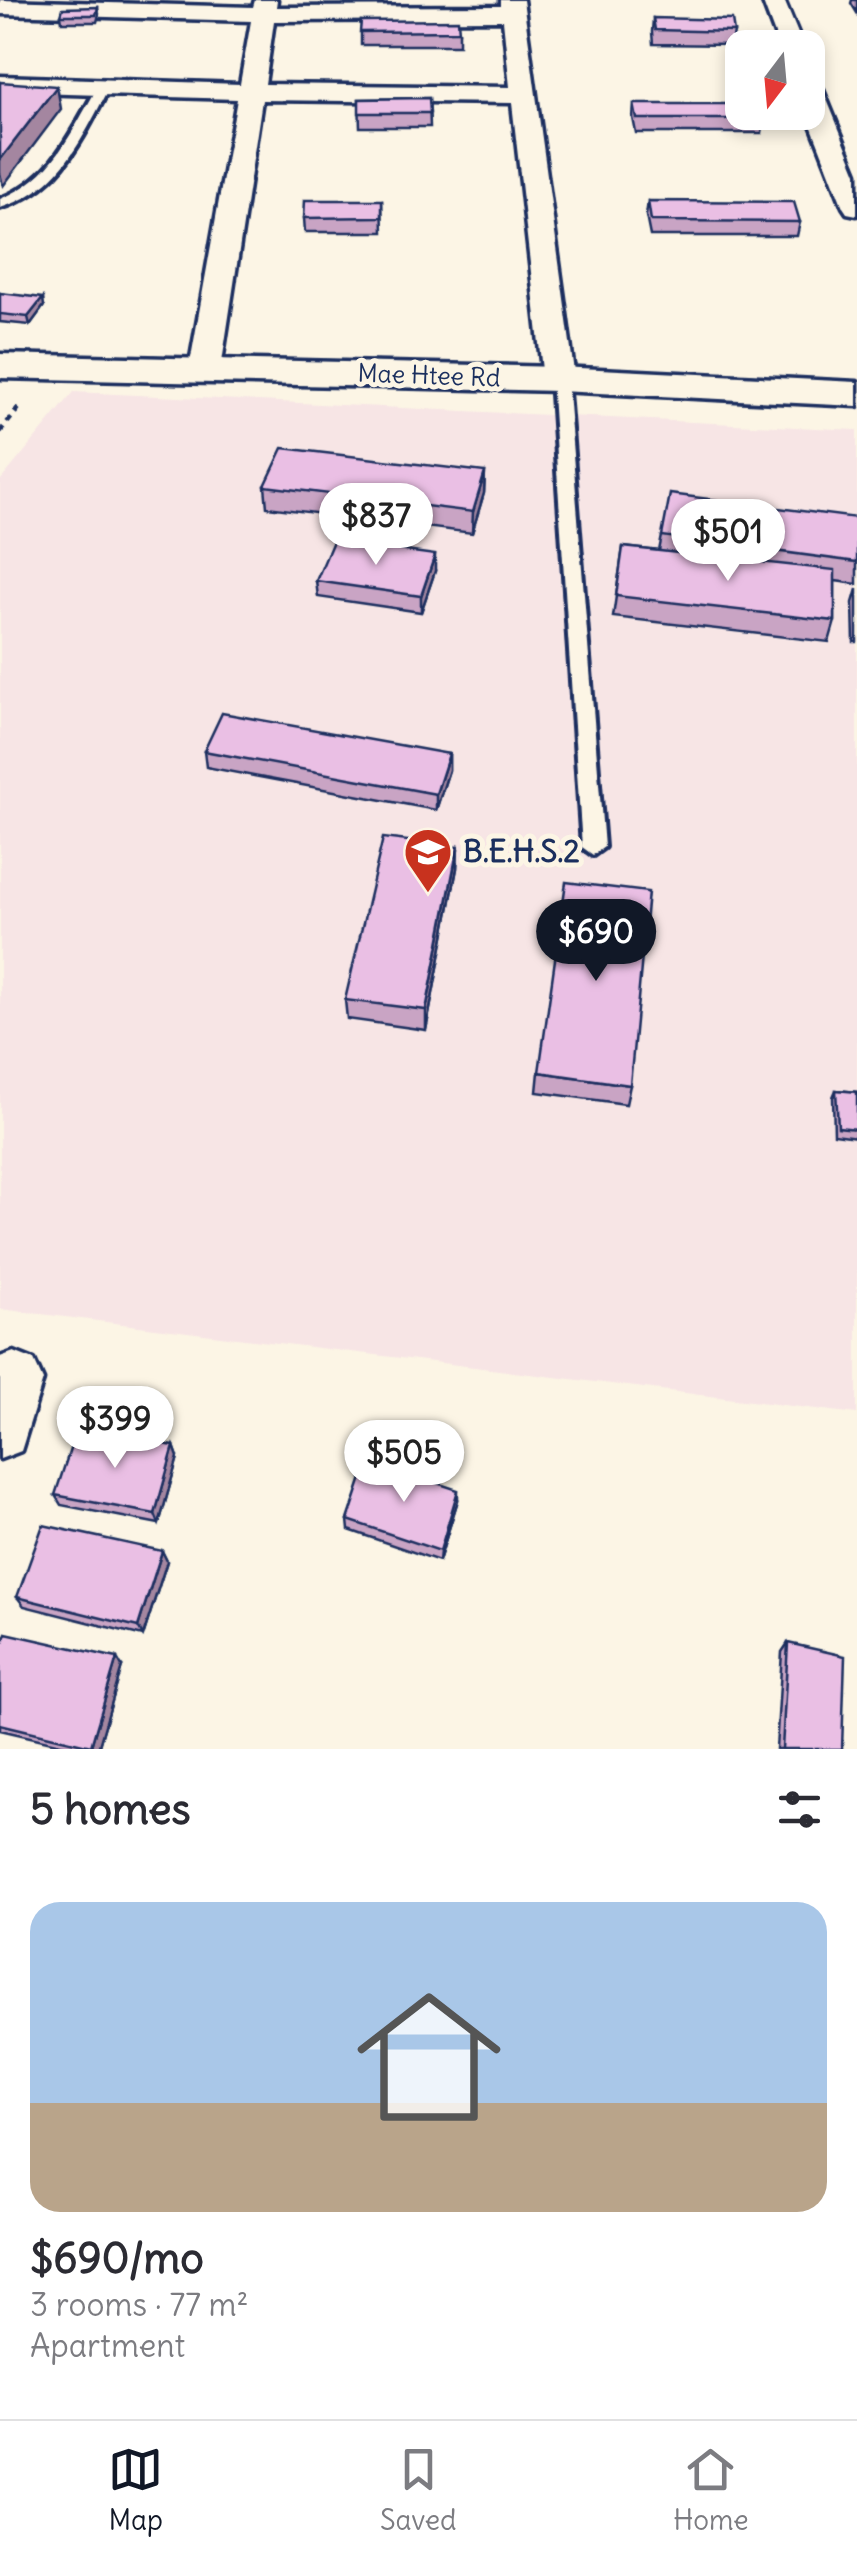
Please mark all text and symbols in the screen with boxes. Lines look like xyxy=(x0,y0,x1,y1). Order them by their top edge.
north arrow xyxy=(725,30,825,130)
map controls xyxy=(725,30,825,130)
street label: Mae Htee Rd xyxy=(357,357,501,393)
pin: $837 xyxy=(317,483,435,568)
text: $837 xyxy=(341,495,411,536)
pin: $501 xyxy=(669,499,787,584)
text: $501 xyxy=(693,511,763,552)
school or university icon: B.E.H.S.2 xyxy=(402,826,454,894)
place label: B.E.H.S.2 xyxy=(463,832,580,870)
pin: $690 xyxy=(537,899,655,984)
text: $690 xyxy=(558,911,634,952)
pin: $399 xyxy=(56,1386,174,1471)
text: $399 xyxy=(79,1398,151,1439)
pin: $505 xyxy=(345,1420,463,1505)
text: $505 xyxy=(366,1432,442,1473)
icon: filters xyxy=(772,1782,827,1837)
text: 5 homes xyxy=(30,1783,191,1835)
icon: home xyxy=(339,1967,519,2147)
text: $690/mo xyxy=(30,2232,204,2284)
text: 3 rooms · 77 m² xyxy=(30,2284,249,2325)
text: Apartment xyxy=(30,2325,185,2366)
tab: Map xyxy=(108,2442,163,2538)
tab: Saved xyxy=(380,2442,457,2538)
tab: Home xyxy=(673,2442,749,2538)

